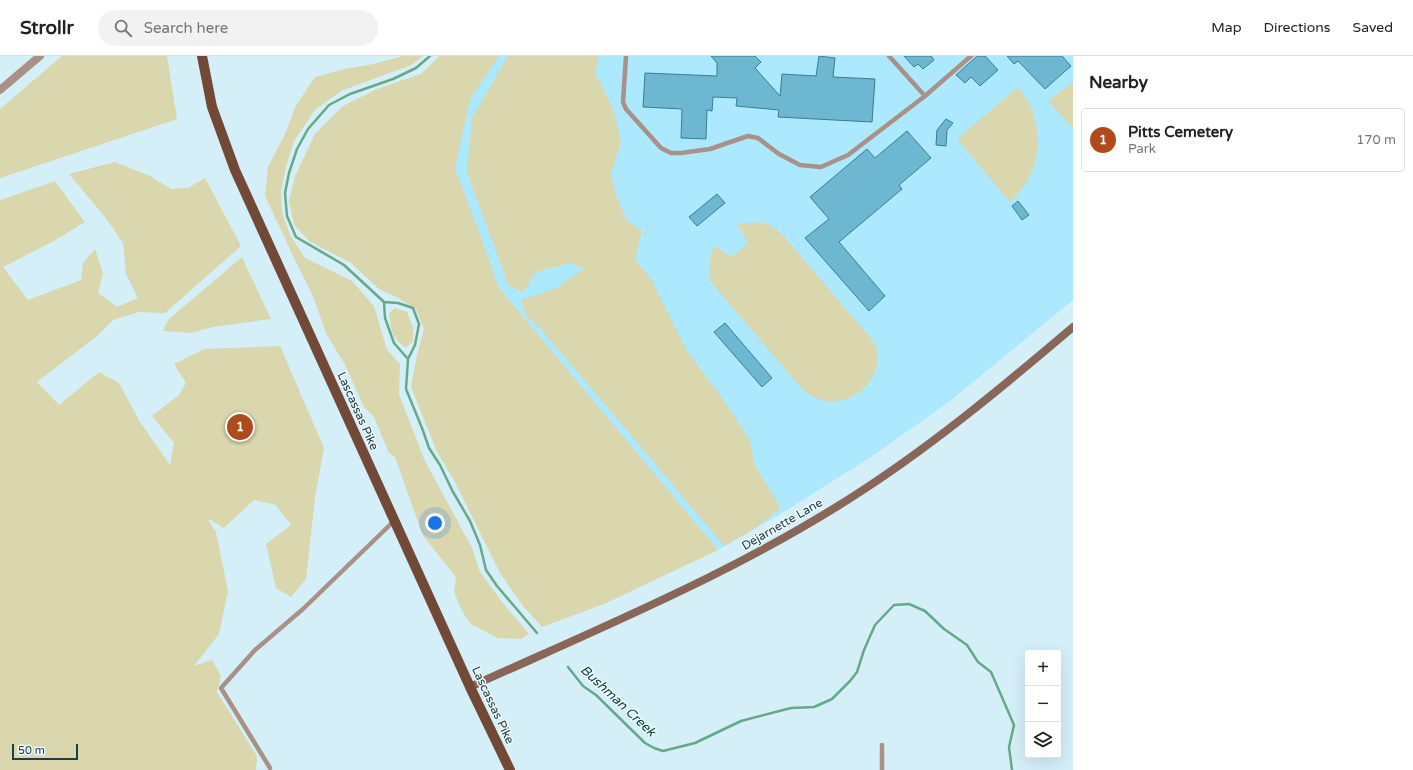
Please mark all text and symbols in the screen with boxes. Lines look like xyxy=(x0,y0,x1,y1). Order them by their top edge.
search box xyxy=(98,10,378,46)
text: Strollr xyxy=(20,17,74,39)
icon: search xyxy=(112,17,134,39)
text: Search here xyxy=(144,19,228,37)
text: Map xyxy=(1211,19,1242,36)
text: Directions xyxy=(1264,19,1331,36)
text: Saved xyxy=(1353,19,1393,36)
text: Nearby xyxy=(1089,72,1148,93)
text: Pitts Cemetery xyxy=(1128,123,1233,141)
text: 1 xyxy=(1099,132,1107,148)
text: 170 m xyxy=(1356,132,1396,148)
text: Park xyxy=(1128,141,1156,157)
street label: Lascassas Pike xyxy=(335,370,382,452)
pin: 1 xyxy=(227,412,253,442)
street label: Dejarnette Lane xyxy=(739,495,825,553)
your location xyxy=(425,513,445,533)
map controls xyxy=(1025,650,1061,758)
button: + xyxy=(1025,650,1061,686)
water label: Bushman Creek xyxy=(577,662,660,741)
street label: Lascassas Pike xyxy=(469,664,517,746)
button: − xyxy=(1025,686,1061,722)
button: layers xyxy=(1025,722,1061,758)
scale bar xyxy=(12,742,78,761)
text: 50 m xyxy=(18,744,45,757)

